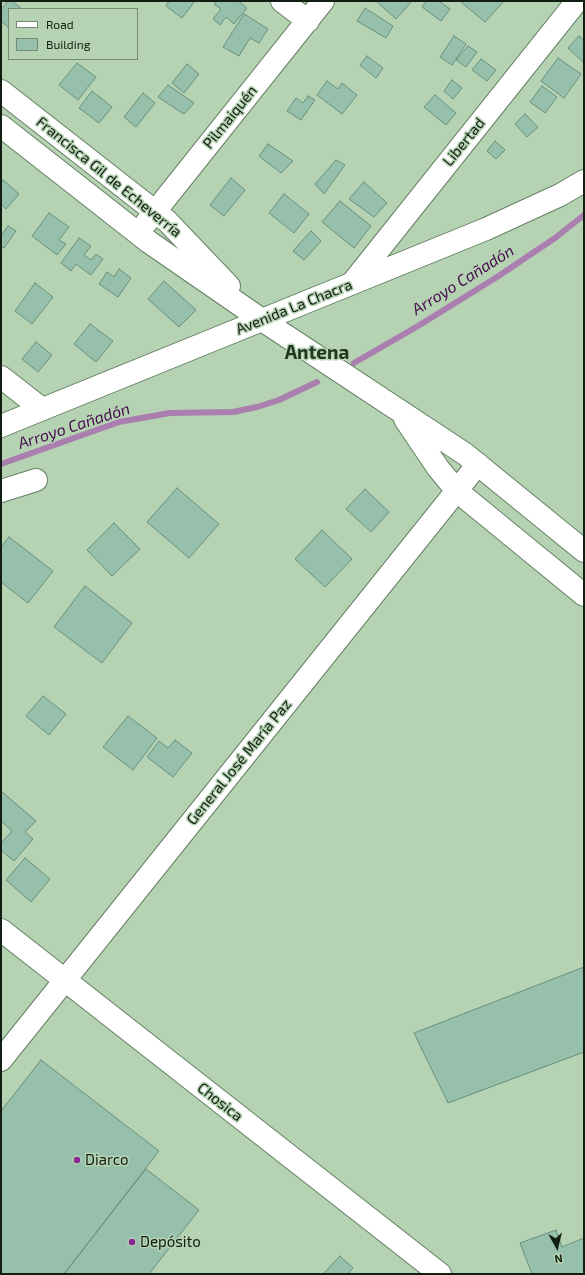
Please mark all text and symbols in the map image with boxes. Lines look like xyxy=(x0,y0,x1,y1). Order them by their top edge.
legend xyxy=(8,8,138,60)
text: Road xyxy=(46,17,74,31)
text: Building xyxy=(46,37,90,51)
street label: Pilmaiquén xyxy=(199,82,261,152)
street label: Francisca Gil de Echeverría xyxy=(33,113,185,241)
street label: Libertad xyxy=(439,114,489,170)
water label: Arroyo Cañadón xyxy=(408,241,518,319)
street label: Avenida La Chacra xyxy=(233,275,355,339)
district label: Antena xyxy=(285,342,349,364)
water label: Arroyo Cañadón xyxy=(16,399,132,453)
street label: General José María Paz xyxy=(183,696,295,828)
street label: Chosica xyxy=(194,1079,246,1125)
place label: Diarco xyxy=(85,1151,128,1169)
marker: Diarco xyxy=(72,1155,82,1165)
north arrow xyxy=(537,1227,577,1267)
place label: Depósito xyxy=(140,1233,201,1251)
marker: Depósito xyxy=(127,1237,137,1247)
text: N xyxy=(554,1252,564,1266)

